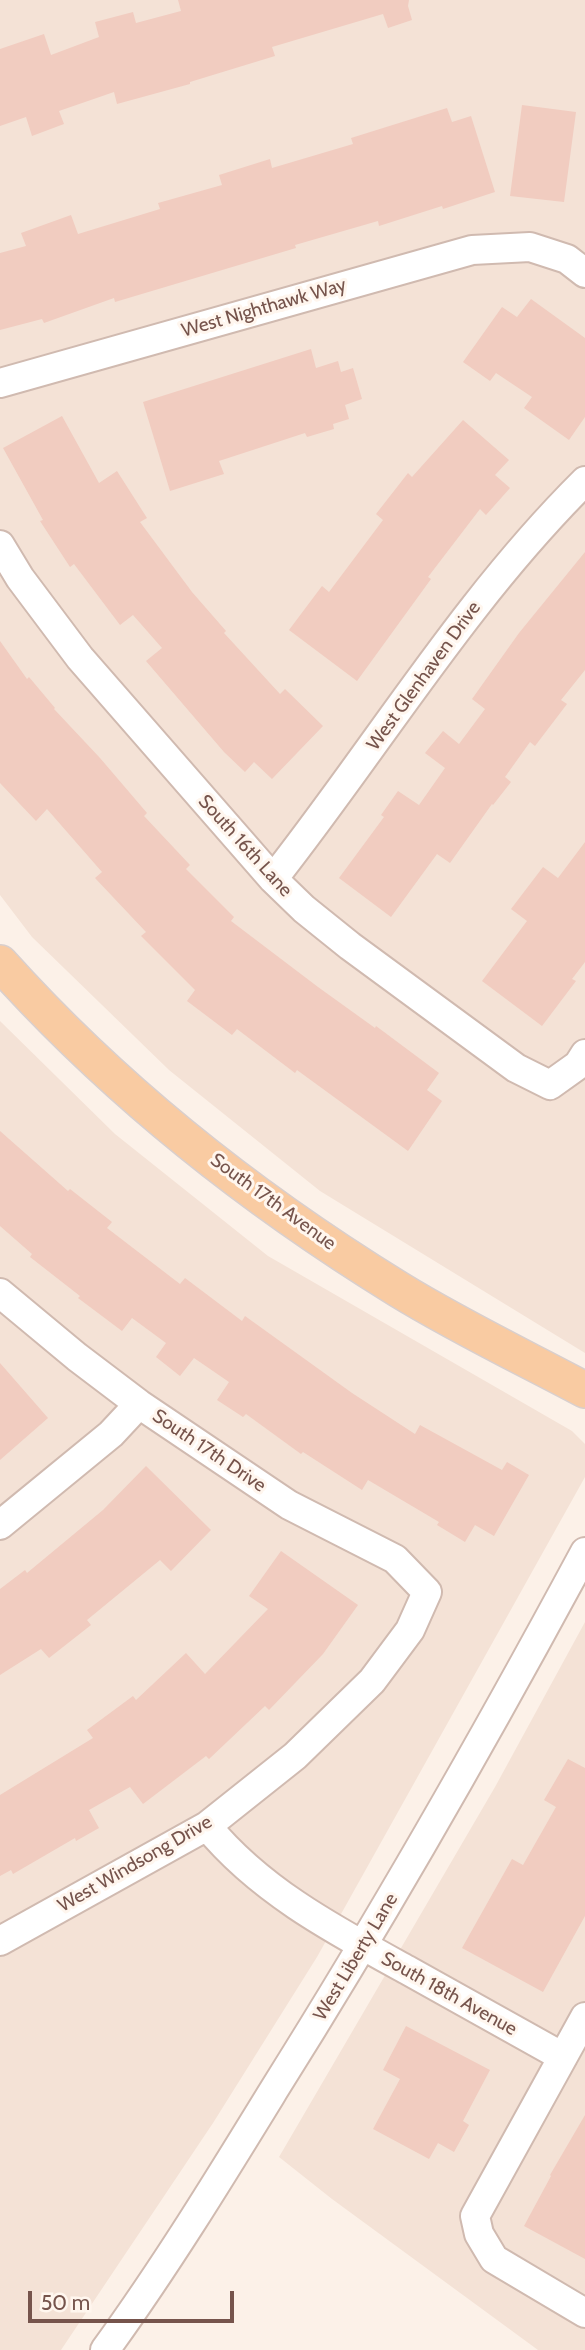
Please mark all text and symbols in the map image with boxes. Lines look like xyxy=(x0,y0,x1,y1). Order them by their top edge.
street label: West Nighthawk Way xyxy=(179,274,349,342)
street label: West Glenhaven Drive xyxy=(362,597,486,755)
street label: South 16th Lane xyxy=(193,790,297,902)
street label: South 17th Avenue xyxy=(206,1149,340,1255)
street label: South 17th Drive xyxy=(148,1405,270,1497)
street label: West Windsong Drive xyxy=(54,1811,216,1917)
street label: West Liberty Lane xyxy=(309,1889,403,2025)
street label: South 18th Avenue xyxy=(377,1947,521,2041)
scale bar xyxy=(32,2276,238,2320)
text: 50 m xyxy=(41,2290,90,2315)

